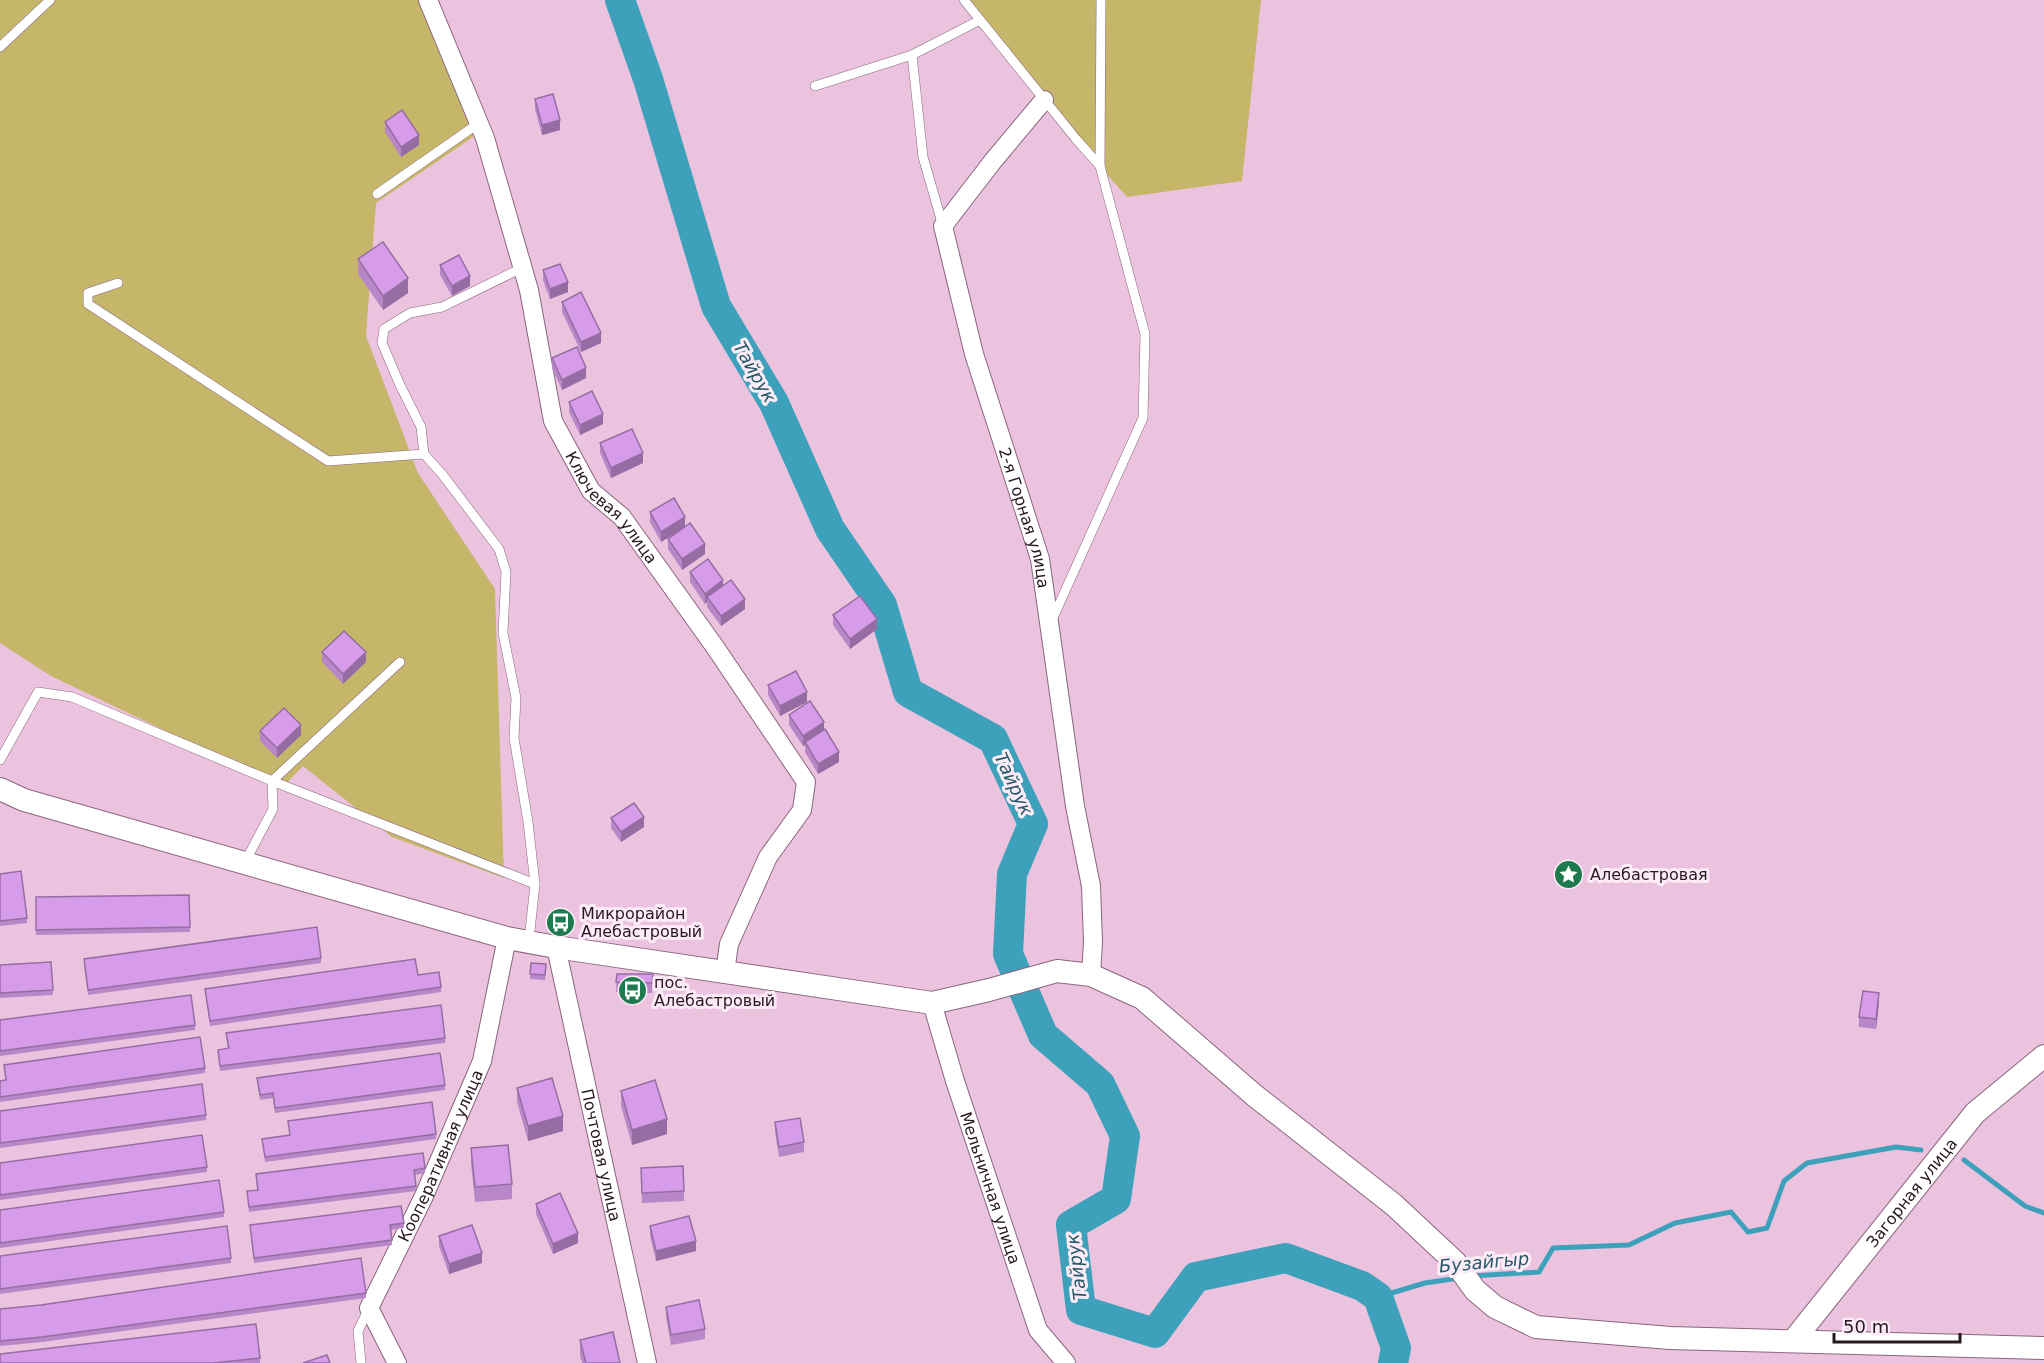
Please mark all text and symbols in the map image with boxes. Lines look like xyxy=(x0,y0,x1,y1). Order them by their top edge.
water label: Тайрук xyxy=(729,338,781,406)
street label: 2-я Горная улица xyxy=(995,445,1054,590)
street label: Ключевая улица xyxy=(562,448,662,567)
water label: Тайрук xyxy=(990,749,1038,819)
place icon: Алебастровая xyxy=(1553,858,1585,890)
place label: Алебастровая xyxy=(1590,865,1708,884)
place label: Микрорайон Алебастровый xyxy=(581,904,702,941)
bus stop icon: Микрорайон Алебастровый xyxy=(544,906,576,938)
place label: пос. Алебастровый xyxy=(654,973,775,1010)
bus stop icon: пос. Алебастровый xyxy=(617,975,649,1007)
street label: Кооперативная улица xyxy=(394,1067,487,1245)
street label: Почтовая улица xyxy=(578,1087,625,1223)
street label: Мельничная улица xyxy=(956,1109,1025,1267)
street label: Загорная улица xyxy=(1862,1134,1961,1251)
water label: Тайрук xyxy=(1062,1233,1090,1301)
water label: Бузайгыр xyxy=(1438,1248,1530,1276)
scale bar xyxy=(1834,1306,1960,1344)
text: 50 m xyxy=(1843,1316,1889,1337)

